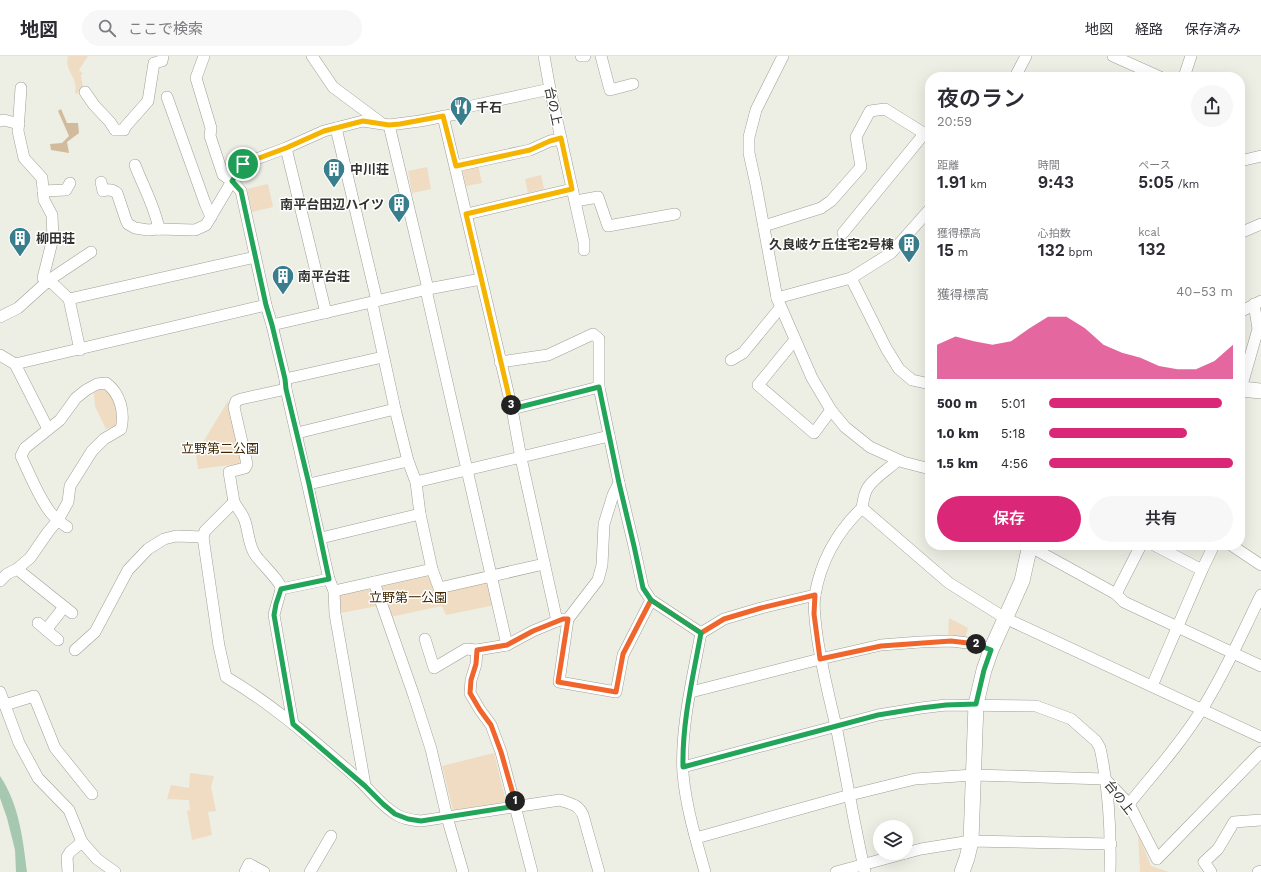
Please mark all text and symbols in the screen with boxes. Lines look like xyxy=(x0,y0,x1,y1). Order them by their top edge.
search box xyxy=(82,10,362,46)
icon: search xyxy=(96,17,118,39)
text: 地図 xyxy=(20,18,58,41)
text: ここで検索 xyxy=(128,20,203,38)
text: 地図 xyxy=(1085,21,1113,37)
text: 経路 xyxy=(1135,21,1163,37)
text: 保存済み xyxy=(1185,21,1241,37)
street label: 台の上 xyxy=(542,85,565,127)
button: share xyxy=(1191,85,1233,127)
text: 夜のラン xyxy=(937,86,1025,111)
restaurant icon: 千石 xyxy=(448,94,474,127)
place label: 千石 xyxy=(476,100,502,115)
text: 20:59 xyxy=(937,114,972,129)
pin xyxy=(226,147,260,181)
icon: arrive xyxy=(232,153,254,175)
building icon: 中川荘 xyxy=(321,156,347,189)
text: 距離 xyxy=(937,159,959,172)
text: 時間 xyxy=(1038,159,1060,172)
text: ペース xyxy=(1138,159,1171,172)
place label: 中川荘 xyxy=(350,162,389,177)
text: 1.91 xyxy=(937,172,966,192)
text: 9:43 xyxy=(1038,172,1074,192)
text: 5:05 xyxy=(1138,172,1174,192)
text: km xyxy=(966,178,987,191)
text: /km xyxy=(1174,178,1199,191)
building icon: 南平台田辺ハイツ xyxy=(386,191,412,224)
place label: 南平台田辺ハイツ xyxy=(280,197,384,212)
building icon: 柳田荘 xyxy=(7,225,33,258)
text: kcal xyxy=(1138,226,1160,239)
text: 獲得標高 xyxy=(937,227,981,240)
text: 心拍数 xyxy=(1038,227,1071,240)
place label: 柳田荘 xyxy=(36,231,75,246)
building icon: 久良岐ケ丘住宅2号棟 xyxy=(896,231,922,264)
place label: 久良岐ケ丘住宅2号棟 xyxy=(769,237,894,252)
text: 132 xyxy=(1138,239,1165,259)
text: 15 xyxy=(937,240,954,260)
text: 132 xyxy=(1038,240,1065,260)
text: m xyxy=(954,246,968,259)
text: bpm xyxy=(1065,246,1093,259)
building icon: 南平台荘 xyxy=(270,263,296,296)
place label: 南平台荘 xyxy=(298,269,350,284)
text: 40–53 m xyxy=(1176,284,1233,299)
text: 獲得標高 xyxy=(937,287,989,302)
pin: 3 xyxy=(501,395,521,415)
text: 500 m xyxy=(937,396,977,411)
text: 5:01 xyxy=(1001,396,1026,411)
text: 3 xyxy=(508,398,514,411)
text: 1.0 km xyxy=(937,426,979,441)
text: 5:18 xyxy=(1001,426,1026,441)
park label: 立野第二公園 xyxy=(181,441,259,456)
text: 1.5 km xyxy=(937,456,978,471)
text: 4:56 xyxy=(1001,456,1028,471)
button: 保存 xyxy=(937,496,1081,542)
button: 共有 xyxy=(1089,496,1233,542)
park label: 立野第一公園 xyxy=(369,590,447,605)
pin: 2 xyxy=(966,634,986,654)
text: 2 xyxy=(973,637,979,650)
street label: 台の上 xyxy=(1102,777,1138,817)
pin: 1 xyxy=(505,791,525,811)
text: 1 xyxy=(513,794,517,807)
map controls xyxy=(873,820,913,860)
button: layers xyxy=(873,820,913,860)

